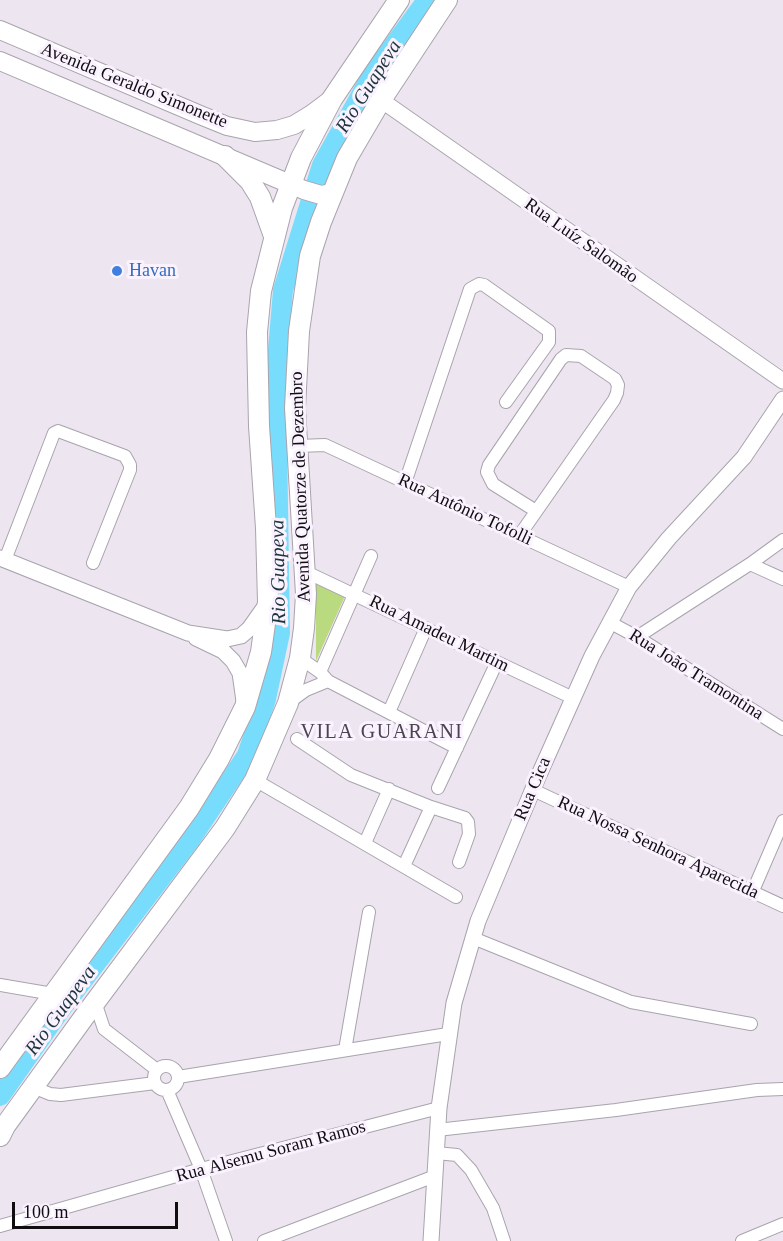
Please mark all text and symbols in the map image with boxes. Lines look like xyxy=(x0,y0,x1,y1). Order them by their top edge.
water label: Rio Guapeva xyxy=(331,36,407,138)
street label: Avenida Geraldo Simonette xyxy=(37,39,231,133)
street label: Rua Luíz Salomão xyxy=(520,194,642,288)
place label: Havan xyxy=(129,260,176,282)
marker: Havan xyxy=(110,264,124,278)
street label: Avenida Quatorze de Dezembro xyxy=(286,371,316,603)
street label: Rua Antônio Tofolli xyxy=(394,469,536,551)
water label: Rio Guapeva xyxy=(266,519,292,625)
street label: Rua Amadeu Martim xyxy=(366,591,512,677)
street label: Rua João Tramontina xyxy=(625,625,767,725)
district label: VILA GUARANI xyxy=(301,721,463,745)
street label: Rua Cica xyxy=(510,754,556,824)
street label: Rua Nossa Senhora Aparecida xyxy=(554,792,762,904)
water label: Rio Guapeva xyxy=(20,961,102,1061)
street label: Rua Alsemu Soram Ramos xyxy=(174,1116,368,1188)
scale bar xyxy=(15,1190,182,1228)
text: 100 m xyxy=(23,1202,69,1222)

